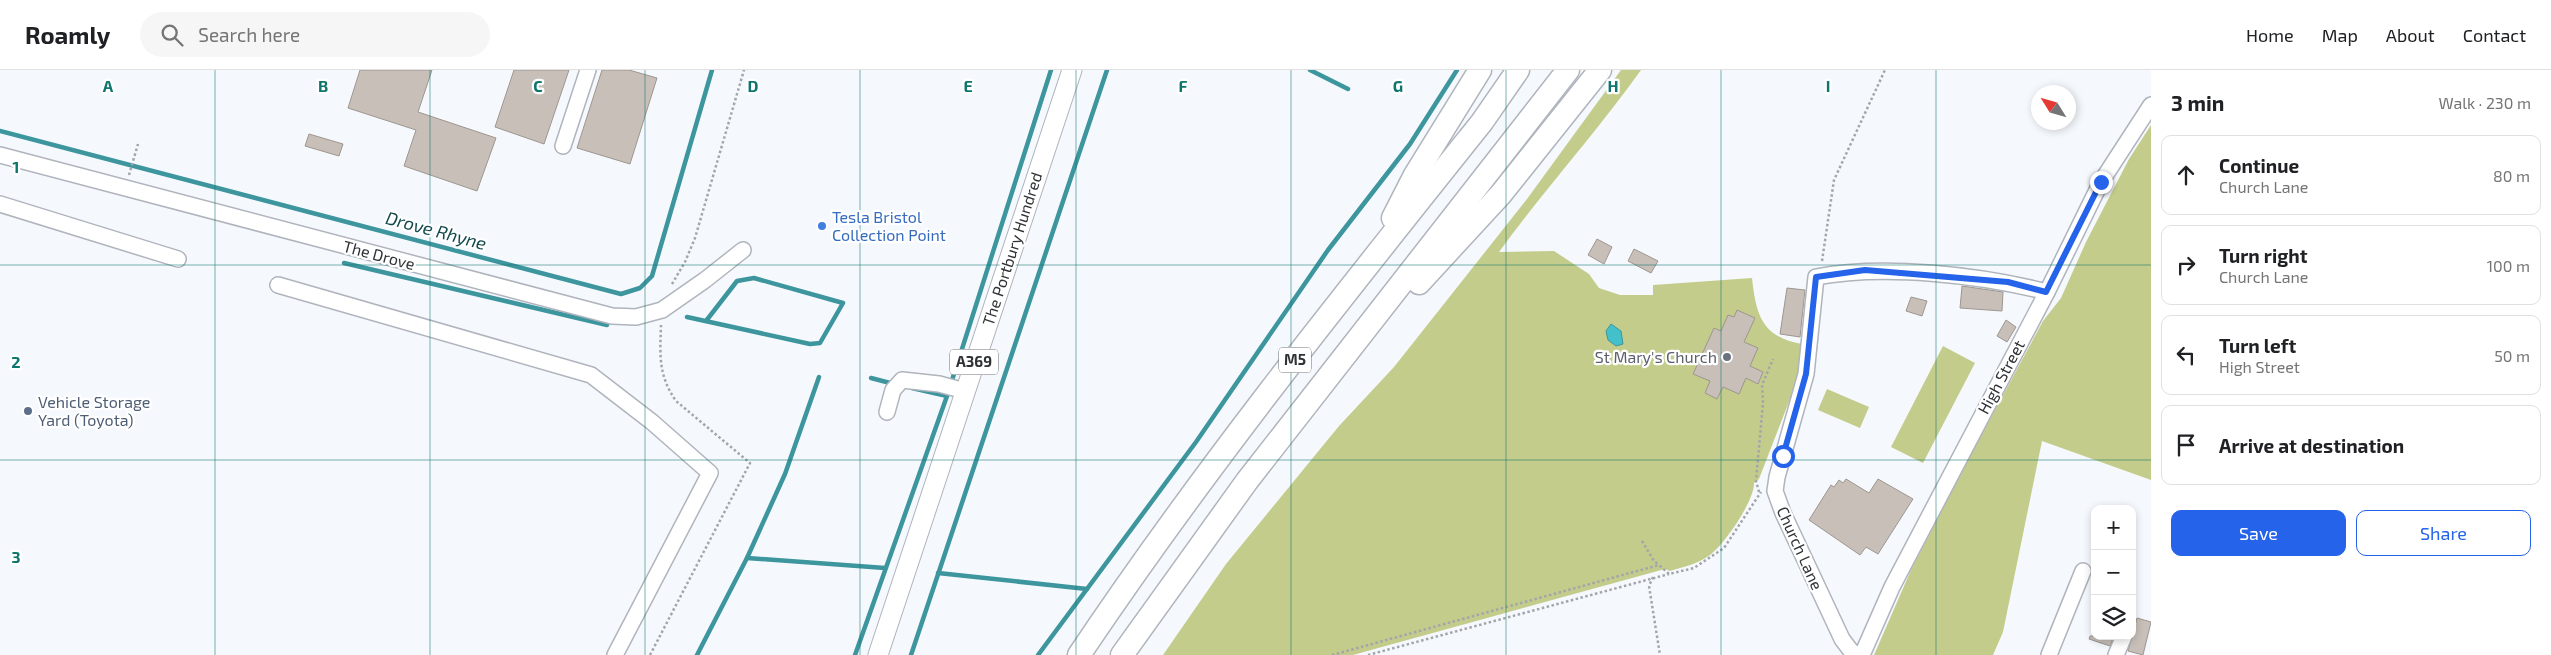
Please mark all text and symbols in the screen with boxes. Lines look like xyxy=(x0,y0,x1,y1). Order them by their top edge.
search box xyxy=(140,12,490,57)
text: Roamly xyxy=(25,20,110,49)
icon: search xyxy=(158,21,186,49)
text: Search here xyxy=(198,23,300,46)
text: Home xyxy=(2246,24,2294,46)
text: Map xyxy=(2322,24,2358,46)
text: About xyxy=(2386,24,2435,46)
text: Contact xyxy=(2463,24,2526,46)
text: A xyxy=(103,76,114,95)
text: B xyxy=(318,76,328,95)
text: C xyxy=(533,76,543,95)
text: D xyxy=(748,76,759,95)
text: E xyxy=(963,76,973,95)
text: F xyxy=(1179,76,1188,95)
text: G xyxy=(1393,76,1403,95)
text: H xyxy=(1607,76,1619,95)
text: I xyxy=(1826,76,1830,95)
north arrow xyxy=(2031,85,2076,130)
text: 3 min xyxy=(2171,90,2224,115)
text: Walk · 230 m xyxy=(2438,93,2531,112)
text: Continue xyxy=(2219,154,2299,177)
text: 1 xyxy=(13,157,19,176)
icon: ahead xyxy=(2172,161,2200,189)
text: 80 m xyxy=(2493,166,2530,185)
street label: The Portbury Hundred xyxy=(978,170,1045,328)
route end xyxy=(2090,171,2113,194)
text: Church Lane xyxy=(2219,177,2308,196)
water label: Drove Rhyne xyxy=(383,206,489,254)
place label: Tesla Bristol Collection Point xyxy=(832,207,946,244)
marker: Tesla Bristol Collection Point xyxy=(816,220,828,232)
street label: The Drove xyxy=(341,236,417,273)
text: Turn right xyxy=(2219,244,2307,267)
icon: right xyxy=(2172,251,2200,279)
text: 100 m xyxy=(2487,256,2530,275)
text: Church Lane xyxy=(2219,267,2308,286)
text: Turn left xyxy=(2219,334,2296,357)
street label: High Street xyxy=(1973,337,2028,417)
icon: left xyxy=(2172,341,2200,369)
text: 50 m xyxy=(2494,346,2530,365)
place label: St Mary's Church xyxy=(1595,347,1717,366)
road number: M5 xyxy=(1279,348,1311,372)
road number: A369 xyxy=(950,350,998,374)
marker: St Mary's Church xyxy=(1721,351,1733,363)
text: 2 xyxy=(11,352,21,371)
text: High Street xyxy=(2219,357,2300,376)
place label: Vehicle Storage Yard (Toyota) xyxy=(38,392,150,429)
marker: Vehicle Storage Yard (Toyota) xyxy=(22,405,34,417)
icon: arrive xyxy=(2172,431,2200,459)
text: Arrive at destination xyxy=(2219,434,2404,457)
route start xyxy=(1772,445,1795,468)
street label: Church Lane xyxy=(1774,503,1827,592)
map controls xyxy=(2091,505,2136,640)
button: + xyxy=(2091,505,2136,550)
button: Save xyxy=(2171,510,2346,556)
button: Share xyxy=(2356,510,2531,556)
text: 3 xyxy=(11,547,21,566)
button: − xyxy=(2091,550,2136,595)
button: layers xyxy=(2091,595,2136,640)

